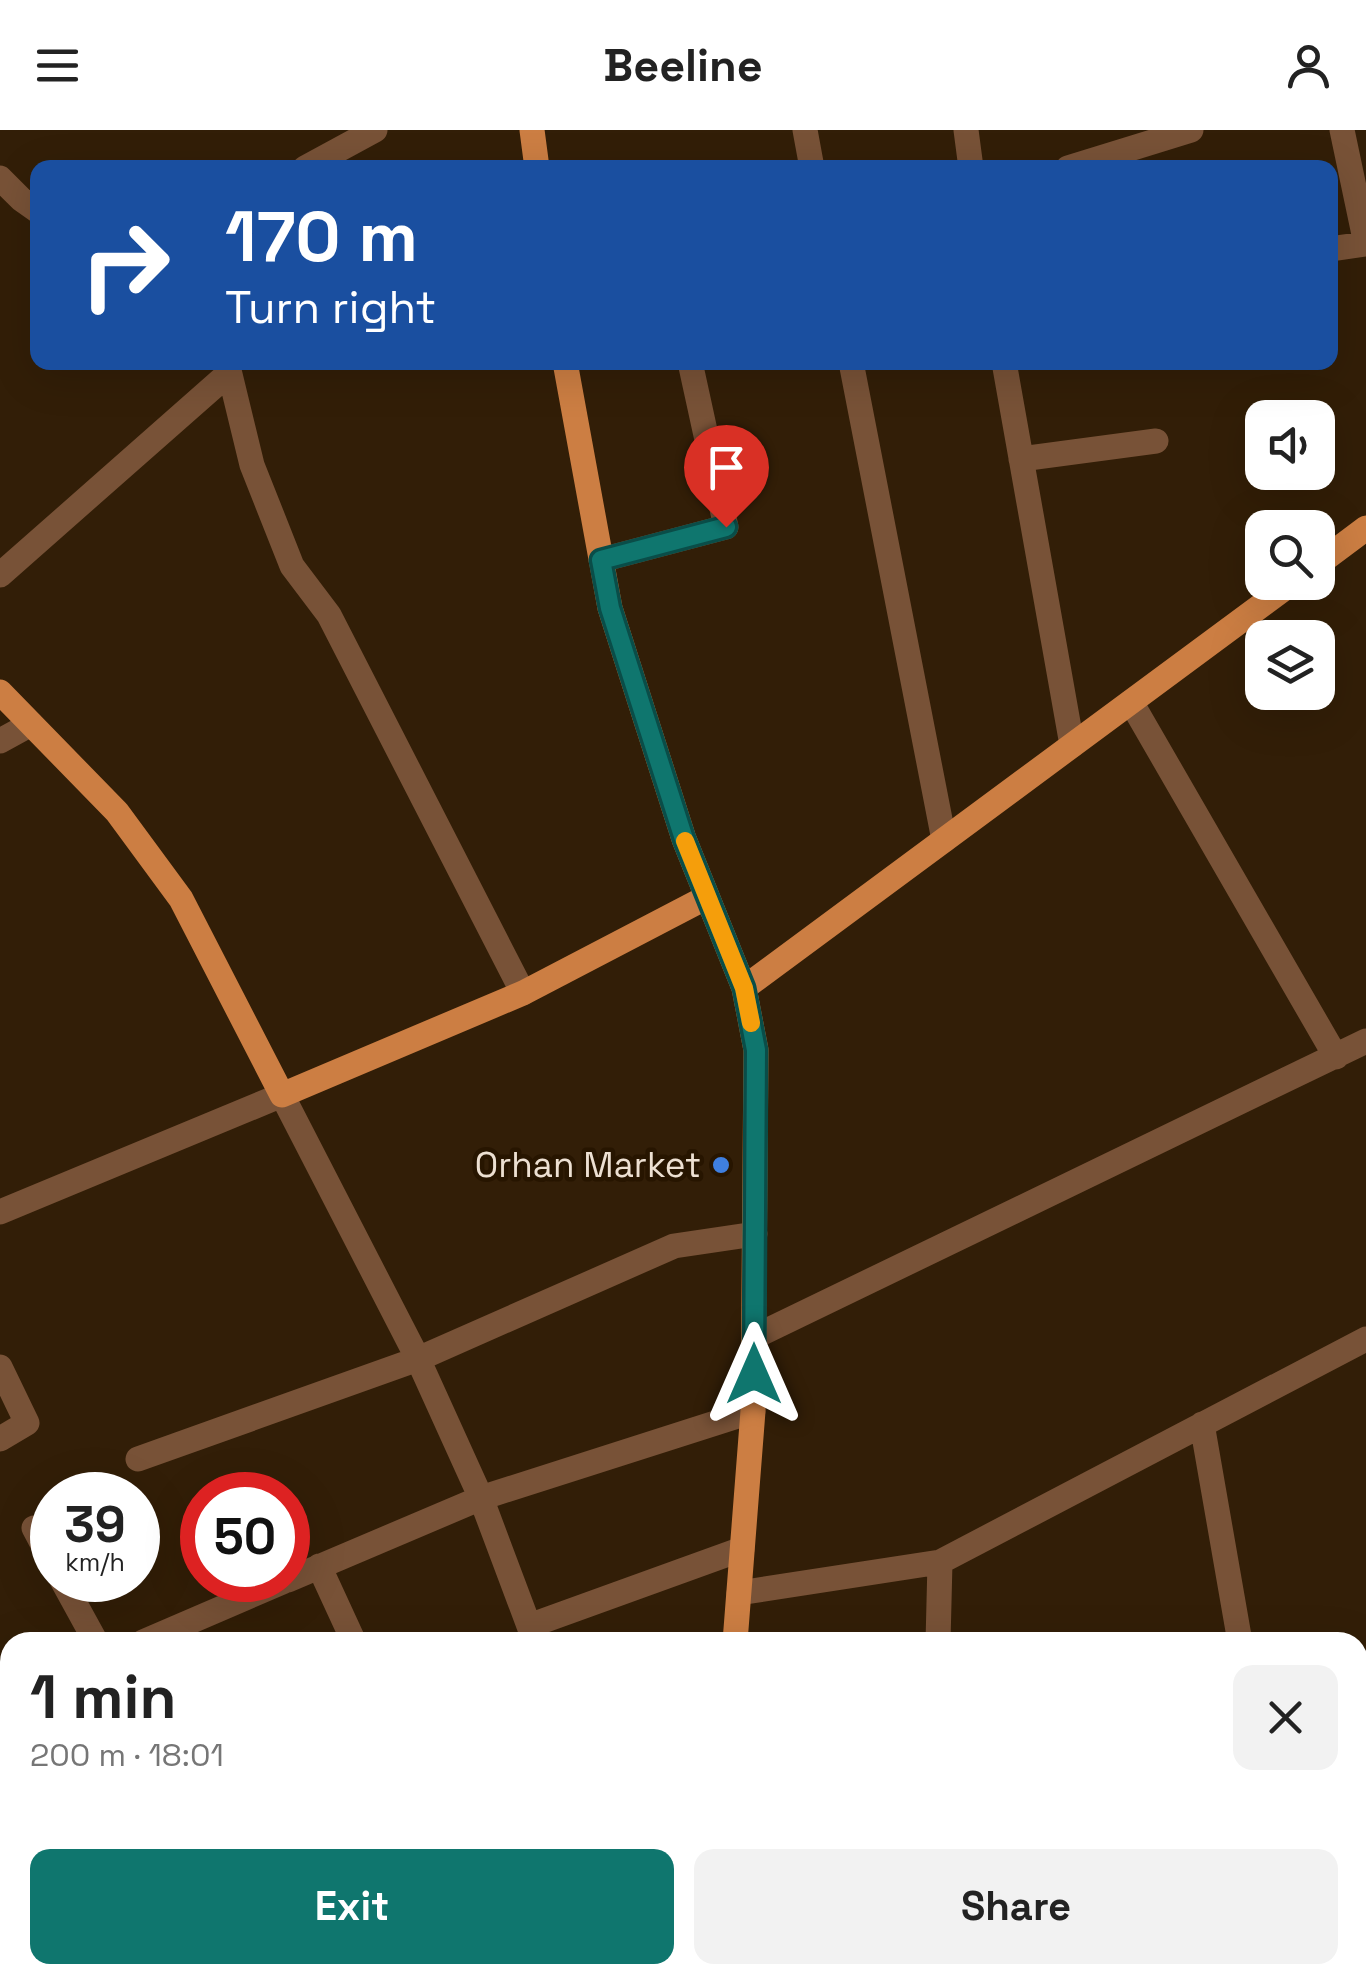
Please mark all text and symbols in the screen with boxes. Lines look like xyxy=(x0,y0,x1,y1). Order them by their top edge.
text: Beeline xyxy=(603,37,763,94)
icon: menu xyxy=(30,38,85,93)
icon: person xyxy=(1281,38,1336,93)
text: 170 m xyxy=(225,192,418,281)
icon: right xyxy=(60,200,190,330)
text: Turn right xyxy=(225,279,436,336)
map controls xyxy=(1245,400,1335,710)
button: sound xyxy=(1245,400,1335,490)
pin xyxy=(684,425,769,528)
icon: arrive xyxy=(699,440,754,495)
button: search xyxy=(1245,510,1335,600)
button: layers xyxy=(1245,620,1335,710)
place label: Orhan Market xyxy=(475,1143,701,1187)
marker: Orhan Market xyxy=(710,1154,732,1176)
position arrow xyxy=(702,1322,806,1426)
speed limit sign: 50 xyxy=(180,1472,310,1602)
text: 39 xyxy=(64,1493,126,1557)
text: km/h xyxy=(65,1546,125,1578)
text: 1 min xyxy=(30,1659,177,1736)
button: close xyxy=(1233,1665,1338,1770)
text: 200 m · 18:01 xyxy=(30,1735,224,1775)
button: Exit xyxy=(30,1849,674,1964)
button: Share xyxy=(694,1849,1338,1964)

